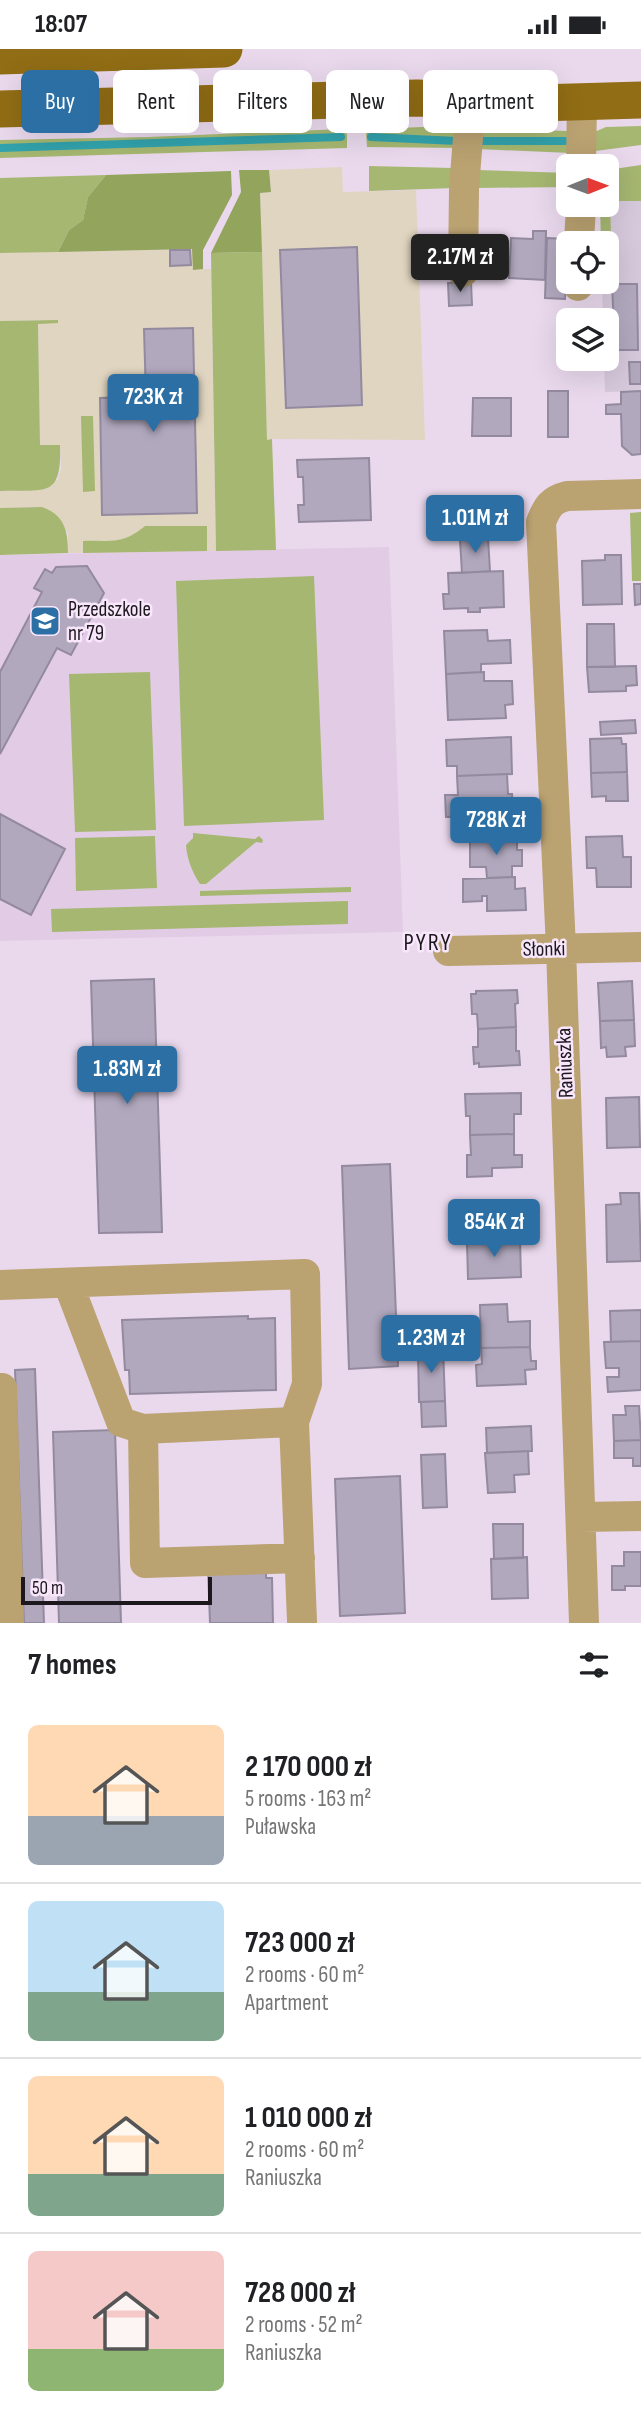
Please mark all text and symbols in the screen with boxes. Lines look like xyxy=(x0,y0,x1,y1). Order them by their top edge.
text: 18:07 xyxy=(35,9,87,40)
chip: Buy xyxy=(21,70,99,133)
chip: Rent xyxy=(113,70,199,133)
chip: Filters xyxy=(213,70,312,133)
chip: New xyxy=(326,70,409,133)
chip: Apartment xyxy=(423,70,558,133)
north arrow xyxy=(556,154,620,217)
map controls xyxy=(556,154,619,371)
button: locate xyxy=(556,231,619,294)
pin: 2.17M zł xyxy=(388,235,532,294)
text: 2.17M zł xyxy=(427,243,493,271)
button: layers xyxy=(556,308,619,371)
pin: 723K zł xyxy=(88,375,218,434)
text: 723K zł xyxy=(124,383,182,411)
pin: 1.01M zł xyxy=(403,496,547,555)
text: 1.01M zł xyxy=(442,504,508,532)
place label: Przedszkole nr 79 xyxy=(68,597,151,646)
school or university icon: Przedszkole nr 79 xyxy=(28,604,62,638)
pin: 728K zł xyxy=(431,797,561,857)
text: 728K zł xyxy=(466,806,526,834)
district label: PYRY xyxy=(404,928,452,957)
street label: Słonki xyxy=(523,936,565,962)
street label: Raniuszka xyxy=(551,1028,579,1098)
pin: 1.83M zł xyxy=(55,1047,199,1106)
text: 1.83M zł xyxy=(93,1055,161,1083)
pin: 854K zł xyxy=(429,1199,559,1259)
text: 854K zł xyxy=(464,1208,524,1236)
pin: 1.23M zł xyxy=(359,1315,503,1375)
text: 1.23M zł xyxy=(397,1324,465,1352)
scale bar xyxy=(21,1574,212,1606)
text: 50 m xyxy=(32,1577,63,1600)
icon: filters xyxy=(575,1646,613,1684)
text: 7 homes xyxy=(28,1647,116,1683)
text: 2 170 000 zł xyxy=(245,1749,372,1785)
icon: home xyxy=(84,1753,168,1837)
text: 5 rooms · 163 m² xyxy=(245,1785,371,1813)
text: Puławska xyxy=(245,1813,316,1841)
text: 723 000 zł xyxy=(245,1925,355,1961)
icon: home xyxy=(84,1929,168,2013)
text: 2 rooms · 60 m² xyxy=(245,1961,364,1989)
text: Apartment xyxy=(245,1989,329,2017)
text: 1 010 000 zł xyxy=(245,2100,372,2136)
icon: home xyxy=(84,2104,168,2188)
text: 2 rooms · 60 m² xyxy=(245,2136,364,2164)
text: Raniuszka xyxy=(245,2164,322,2192)
text: 728 000 zł xyxy=(245,2275,355,2311)
icon: home xyxy=(84,2279,168,2363)
text: 2 rooms · 52 m² xyxy=(245,2311,363,2339)
text: Raniuszka xyxy=(245,2339,322,2367)

